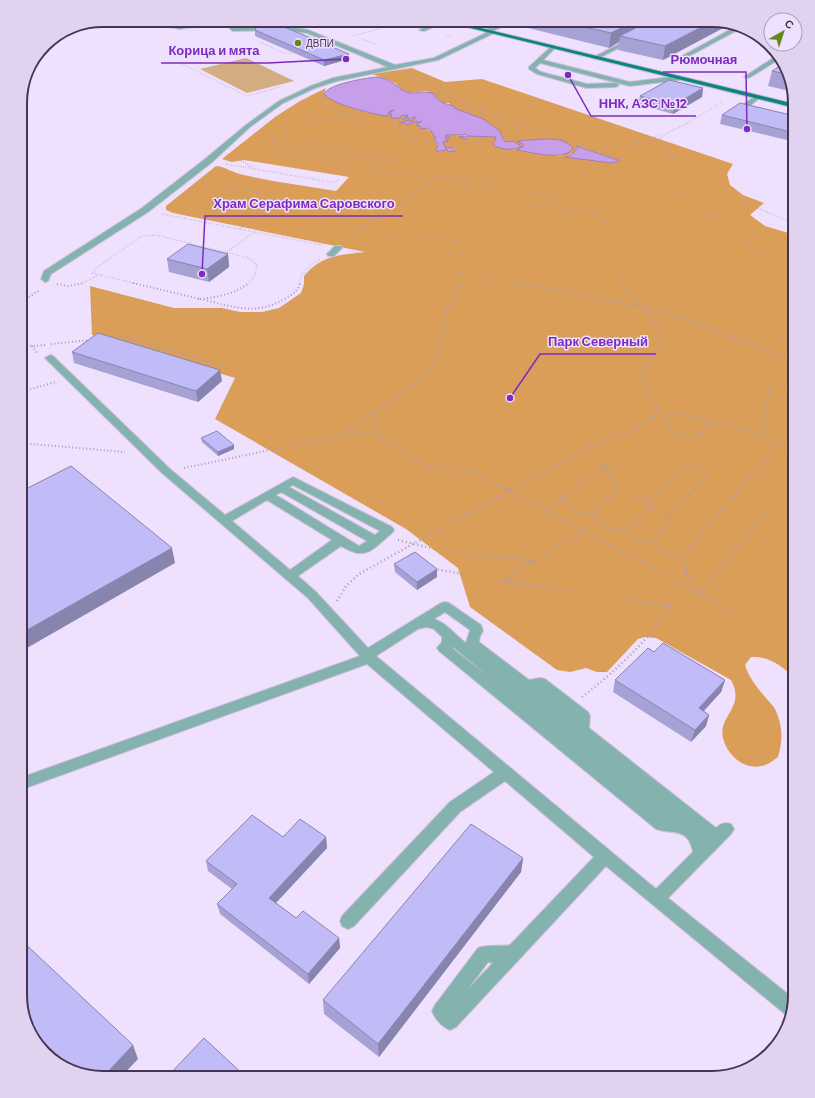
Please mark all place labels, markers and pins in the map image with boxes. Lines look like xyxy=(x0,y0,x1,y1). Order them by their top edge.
place label: ДВПИ xyxy=(306,37,334,49)
callout: Корица и мята xyxy=(161,38,268,63)
marker: ДВПИ xyxy=(293,38,303,48)
callout: Рюмочная xyxy=(663,47,746,72)
callout: ННК, АЗС №12 xyxy=(591,91,696,116)
callout: Храм Серафима Саровского xyxy=(205,191,403,216)
callout: Парк Северный xyxy=(540,329,656,354)

